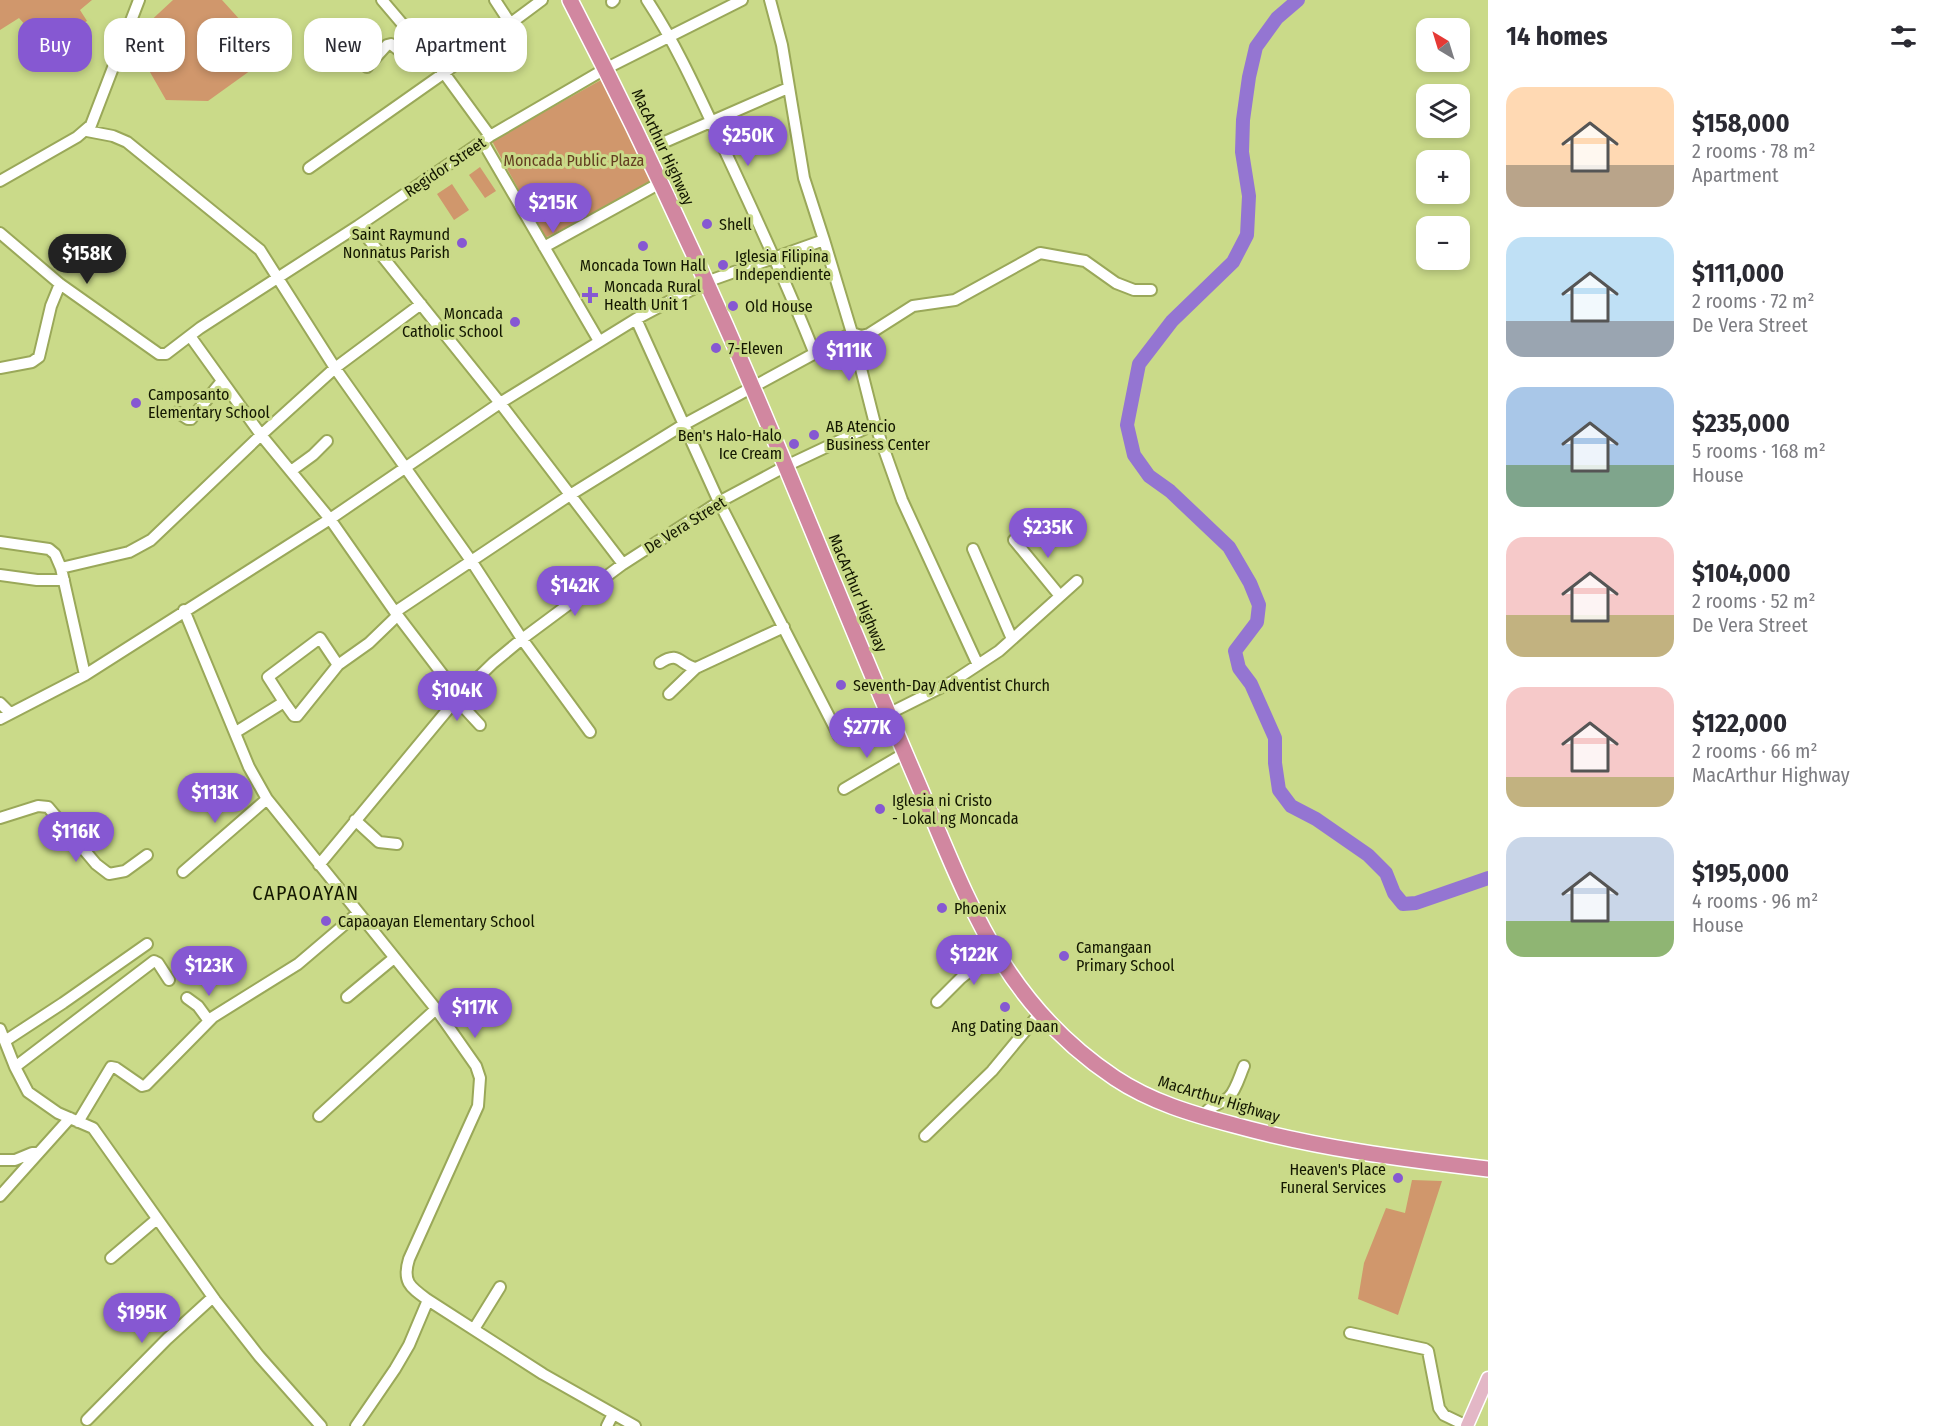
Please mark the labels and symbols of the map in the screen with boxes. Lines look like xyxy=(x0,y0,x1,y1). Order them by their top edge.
north arrow xyxy=(1416,18,1470,72)
street label: MacArthur Highway xyxy=(628,86,699,209)
pin: $250K xyxy=(706,116,790,167)
street label: Regidor Street xyxy=(401,133,490,201)
park label: Moncada Public Plaza xyxy=(504,151,645,170)
pin: $215K xyxy=(511,183,595,234)
place label: Shell xyxy=(719,215,752,234)
marker: Shell xyxy=(700,217,714,231)
place label: Saint Raymund Nonnatus Parish xyxy=(343,225,450,262)
pin: $158K xyxy=(45,234,129,285)
marker: Saint Raymund Nonnatus Parish xyxy=(455,236,469,250)
marker: Moncada Town Hall xyxy=(636,239,650,253)
place label: Iglesia Filipina Independiente xyxy=(735,247,831,284)
place label: Moncada Town Hall xyxy=(580,256,706,275)
marker: Iglesia Filipina Independiente xyxy=(716,258,730,272)
place label: Moncada Rural Health Unit 1 xyxy=(604,277,701,314)
marker: Moncada Rural Health Unit 1 xyxy=(581,286,599,304)
place label: Old House xyxy=(745,297,813,316)
marker: Old House xyxy=(726,299,740,313)
place label: Moncada Catholic School xyxy=(402,304,503,341)
marker: Moncada Catholic School xyxy=(508,315,522,329)
pin: $111K xyxy=(807,331,891,382)
place label: 7-Eleven xyxy=(728,339,783,358)
marker: 7-Eleven xyxy=(709,341,723,355)
place label: Camposanto Elementary School xyxy=(148,385,270,422)
marker: Camposanto Elementary School xyxy=(129,396,143,410)
place label: AB Atencio Business Center xyxy=(826,417,931,454)
place label: Ben's Halo-Halo Ice Cream xyxy=(678,426,782,463)
marker: AB Atencio Business Center xyxy=(807,428,821,442)
marker: Ben's Halo-Halo Ice Cream xyxy=(787,437,801,451)
street label: De Vera Street xyxy=(641,492,730,558)
pin: $235K xyxy=(1006,508,1090,559)
street label: MacArthur Highway xyxy=(825,531,892,656)
pin: $142K xyxy=(533,566,617,617)
pin: $104K xyxy=(415,671,499,722)
place label: Seventh-Day Adventist Church xyxy=(853,676,1050,695)
marker: Seventh-Day Adventist Church xyxy=(834,678,848,692)
pin: $277K xyxy=(825,708,909,759)
pin: $113K xyxy=(173,773,257,824)
place label: Iglesia ni Cristo - Lokal ng Moncada xyxy=(892,791,1019,828)
marker: Iglesia ni Cristo - Lokal ng Moncada xyxy=(873,802,887,816)
pin: $116K xyxy=(34,812,118,863)
district label: CAPAOAYAN xyxy=(252,881,360,905)
place label: Phoenix xyxy=(954,899,1006,918)
marker: Phoenix xyxy=(935,901,949,915)
place label: Capaoayan Elementary School xyxy=(338,912,535,931)
marker: Capaoayan Elementary School xyxy=(319,914,333,928)
pin: $122K xyxy=(932,935,1016,986)
place label: Camangaan Primary School xyxy=(1076,938,1175,975)
pin: $123K xyxy=(167,946,251,997)
marker: Camangaan Primary School xyxy=(1057,949,1071,963)
pin: $117K xyxy=(433,988,517,1039)
marker: Ang Dating Daan xyxy=(998,1000,1012,1014)
place label: Ang Dating Daan xyxy=(951,1017,1059,1036)
street label: MacArthur Highway xyxy=(1156,1071,1283,1127)
place label: Heaven's Place Funeral Services xyxy=(1280,1160,1386,1197)
marker: Heaven's Place Funeral Services xyxy=(1391,1171,1405,1185)
pin: $195K xyxy=(100,1293,184,1344)

